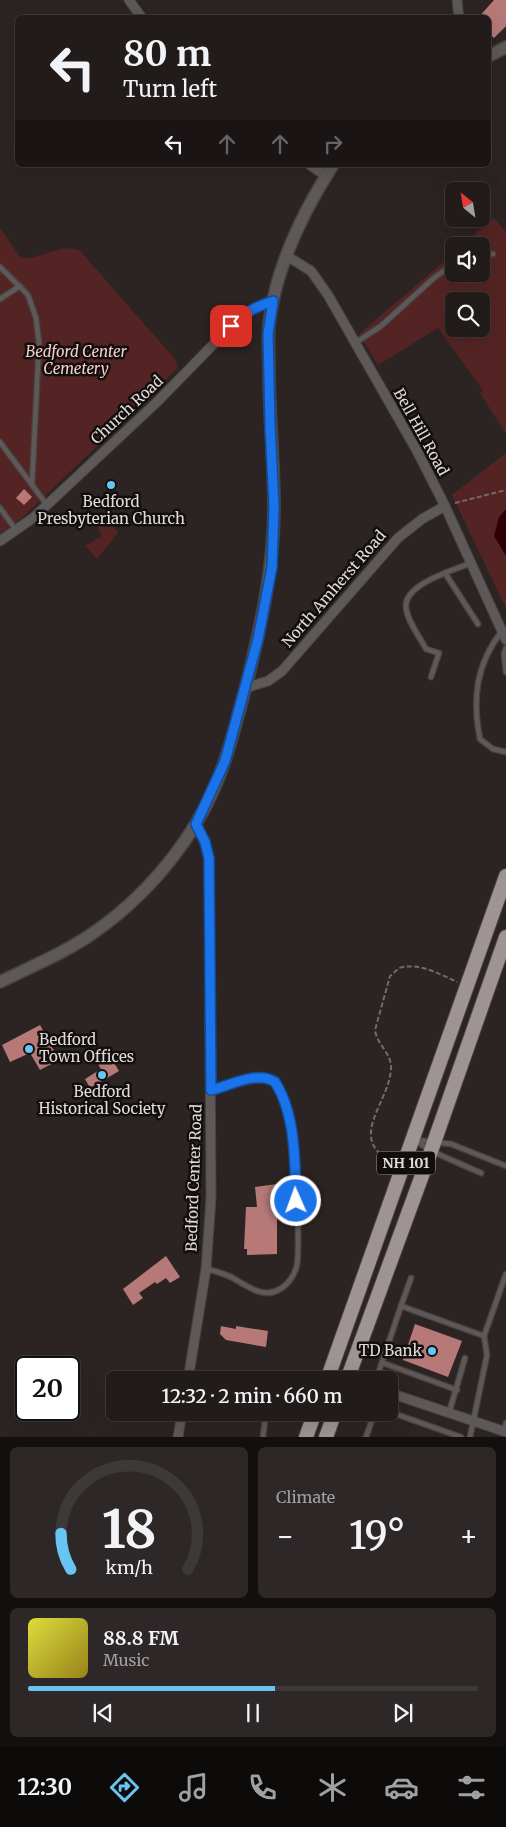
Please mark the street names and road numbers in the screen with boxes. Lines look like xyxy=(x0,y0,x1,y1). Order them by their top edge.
street label: Church Road xyxy=(86,371,167,448)
street label: Bell Hill Road xyxy=(390,385,453,479)
street label: North Amherst Road xyxy=(278,526,390,651)
street label: Bedford Center Road xyxy=(181,1104,206,1252)
road number: NH 101 xyxy=(377,1152,435,1174)

